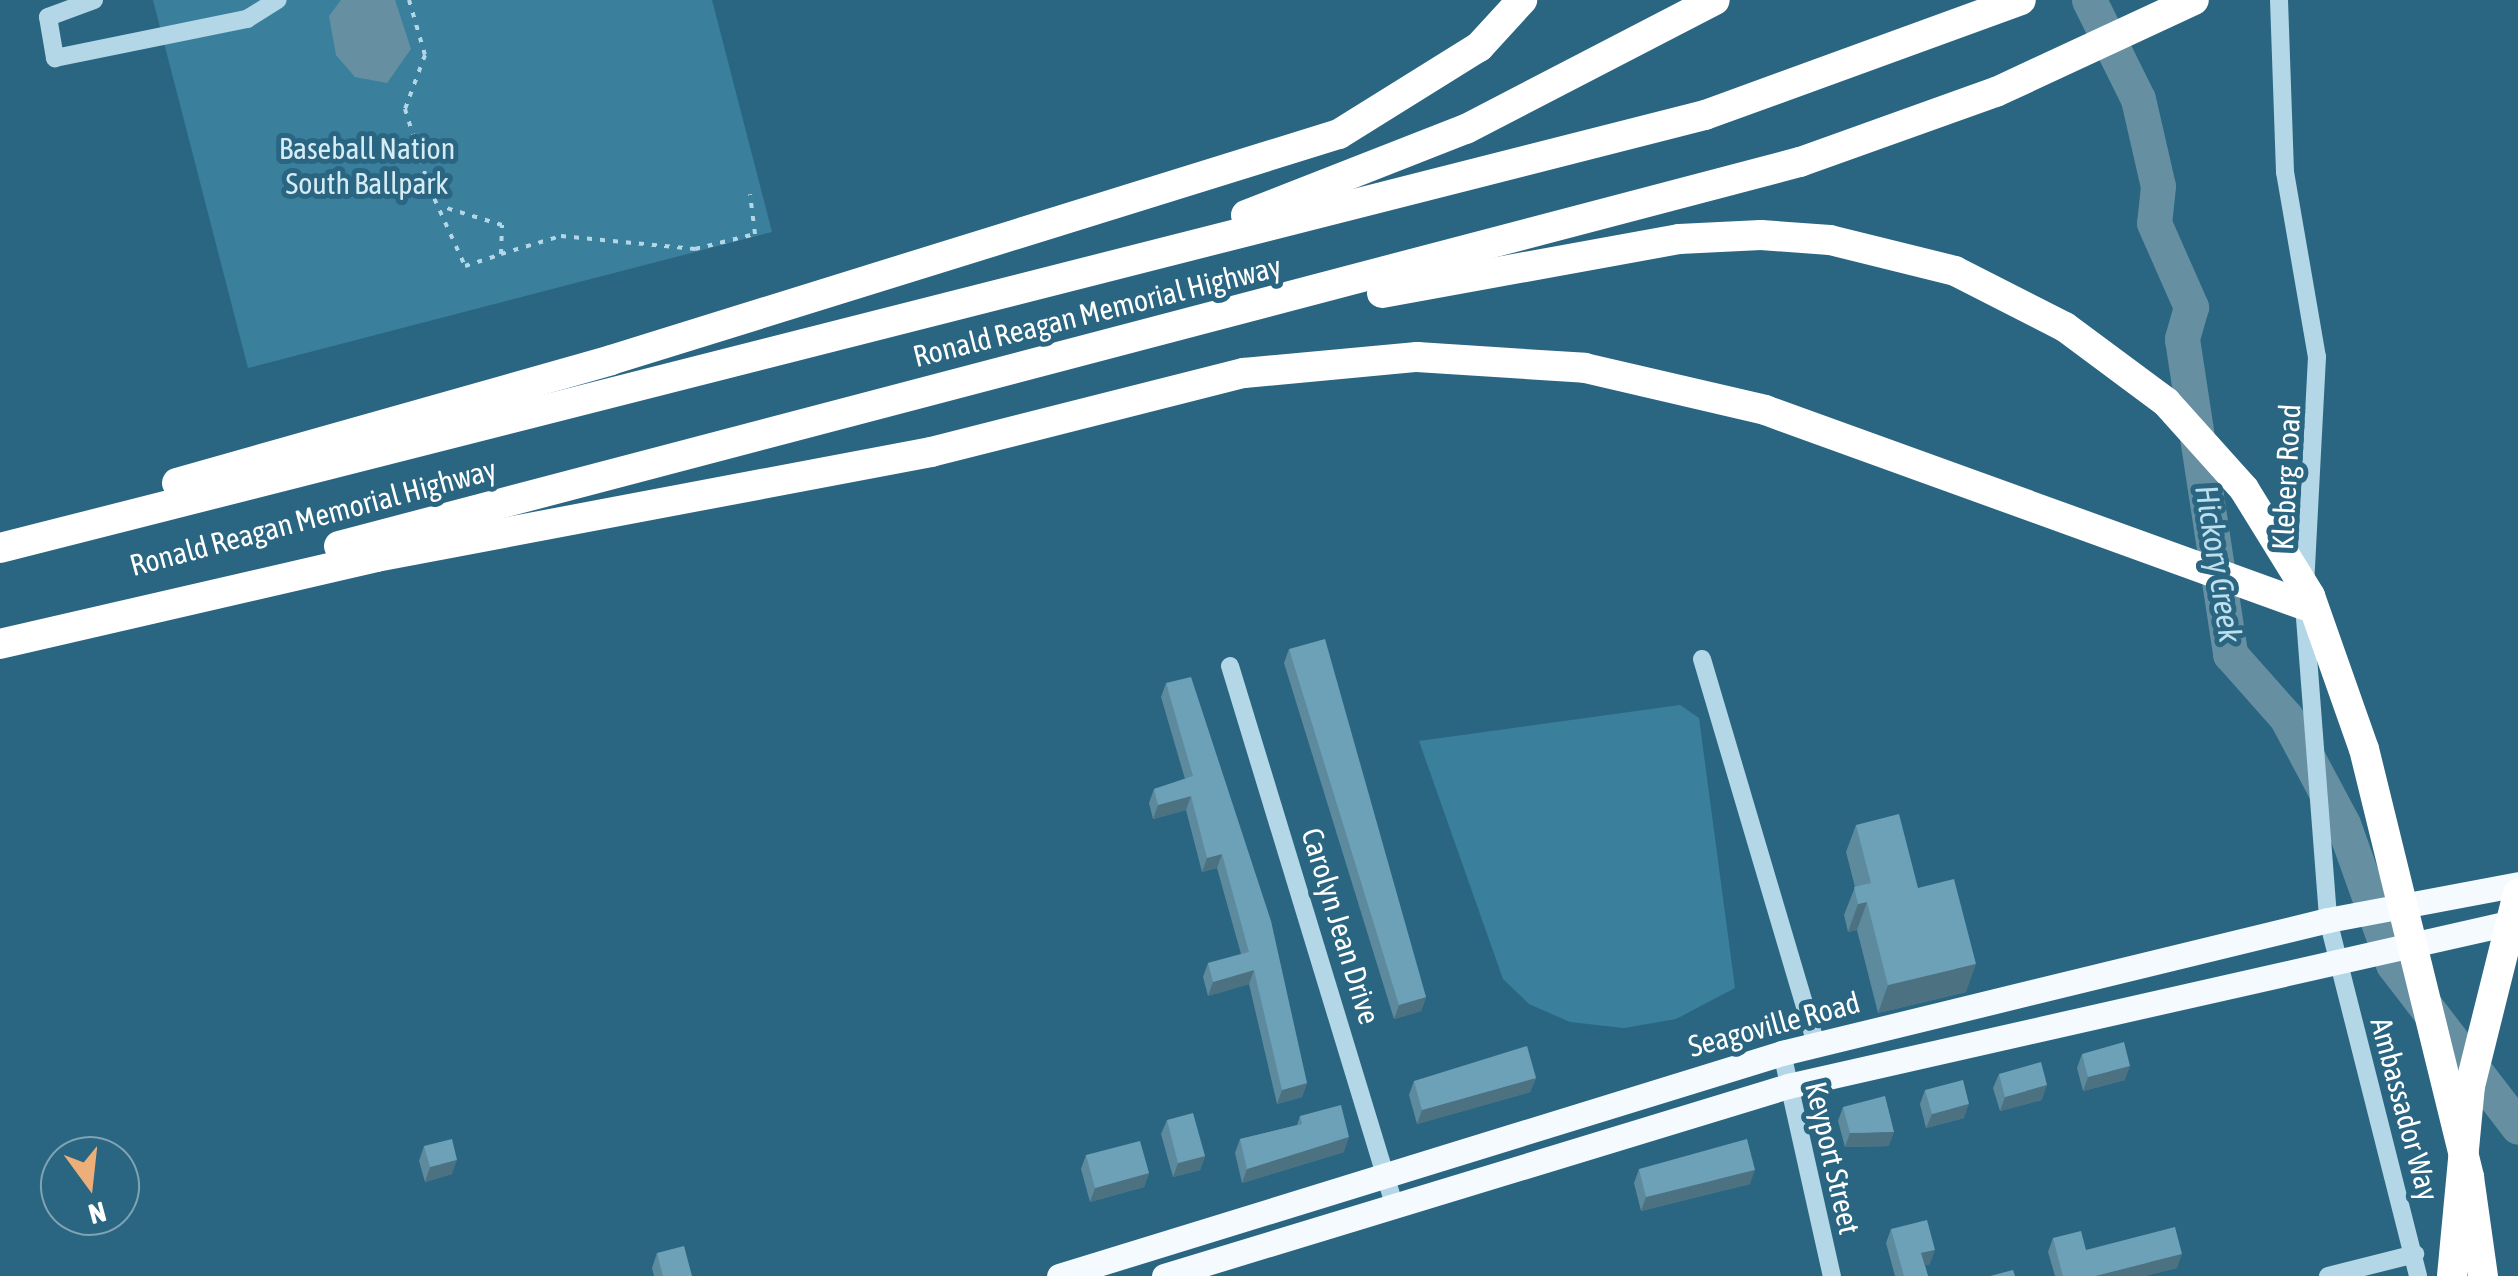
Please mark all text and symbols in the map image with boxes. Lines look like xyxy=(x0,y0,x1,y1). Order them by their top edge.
park label: Baseball Nation South Ballpark xyxy=(279,130,455,200)
street label: Ronald Reagan Memorial Highway xyxy=(909,248,1285,374)
street label: Kleberg Road xyxy=(2264,403,2308,551)
street label: Ronald Reagan Memorial Highway xyxy=(126,451,500,583)
water label: Hickory Creek xyxy=(2187,483,2249,645)
street label: Carolyn Jean Drive xyxy=(1294,824,1388,1028)
street label: Seagoville Road xyxy=(1684,984,1864,1064)
street label: Ambassador Way xyxy=(2363,1014,2447,1204)
street label: Keyport Street xyxy=(1798,1078,1868,1238)
north arrow xyxy=(40,1136,140,1236)
text: N xyxy=(85,1195,109,1231)

